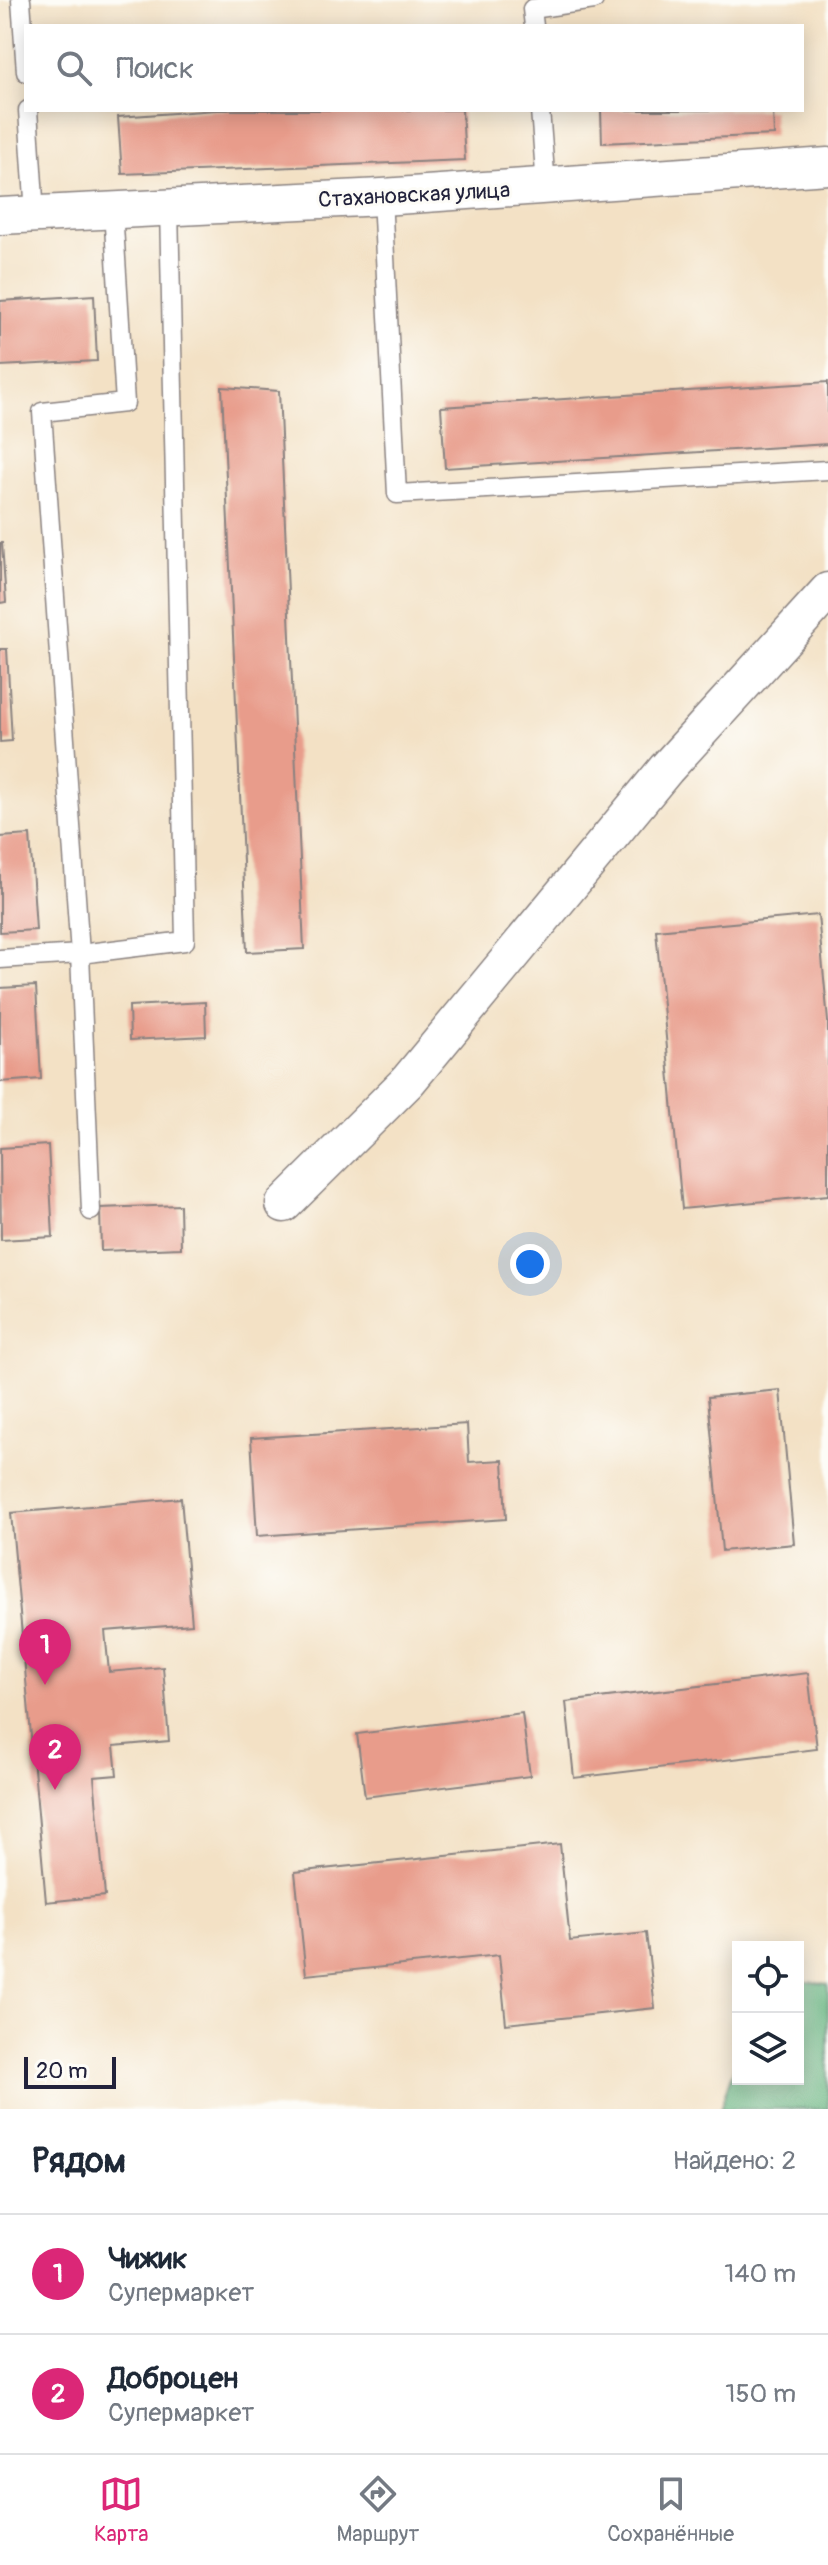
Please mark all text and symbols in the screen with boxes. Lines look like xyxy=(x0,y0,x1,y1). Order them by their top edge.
search box xyxy=(24,24,804,112)
icon: search xyxy=(52,46,96,90)
text: Поиск xyxy=(116,50,194,87)
street label: Стахановская улица xyxy=(317,176,511,214)
your location xyxy=(510,1244,550,1284)
pin: 1 xyxy=(19,1619,71,1685)
pin: 2 xyxy=(29,1724,81,1790)
map controls xyxy=(732,1941,804,2085)
button: locate xyxy=(732,1941,804,2013)
button: layers xyxy=(732,2013,804,2085)
scale bar xyxy=(24,2053,116,2089)
text: 20 m xyxy=(36,2057,88,2085)
text: Рядом xyxy=(32,2140,126,2183)
text: Найдено: 2 xyxy=(672,2145,796,2177)
text: Чижик xyxy=(108,2240,187,2277)
text: 1 xyxy=(53,2258,63,2290)
text: 140 m xyxy=(724,2258,796,2290)
text: Супермаркет xyxy=(108,2277,254,2309)
text: Доброцен xyxy=(108,2360,238,2397)
text: 2 xyxy=(51,2378,65,2410)
text: 150 m xyxy=(725,2378,796,2410)
text: Супермаркет xyxy=(108,2397,254,2429)
tab: Карта xyxy=(94,2472,149,2548)
tab: Маршрут xyxy=(336,2472,419,2548)
tab: Сохранённые xyxy=(607,2472,734,2548)

